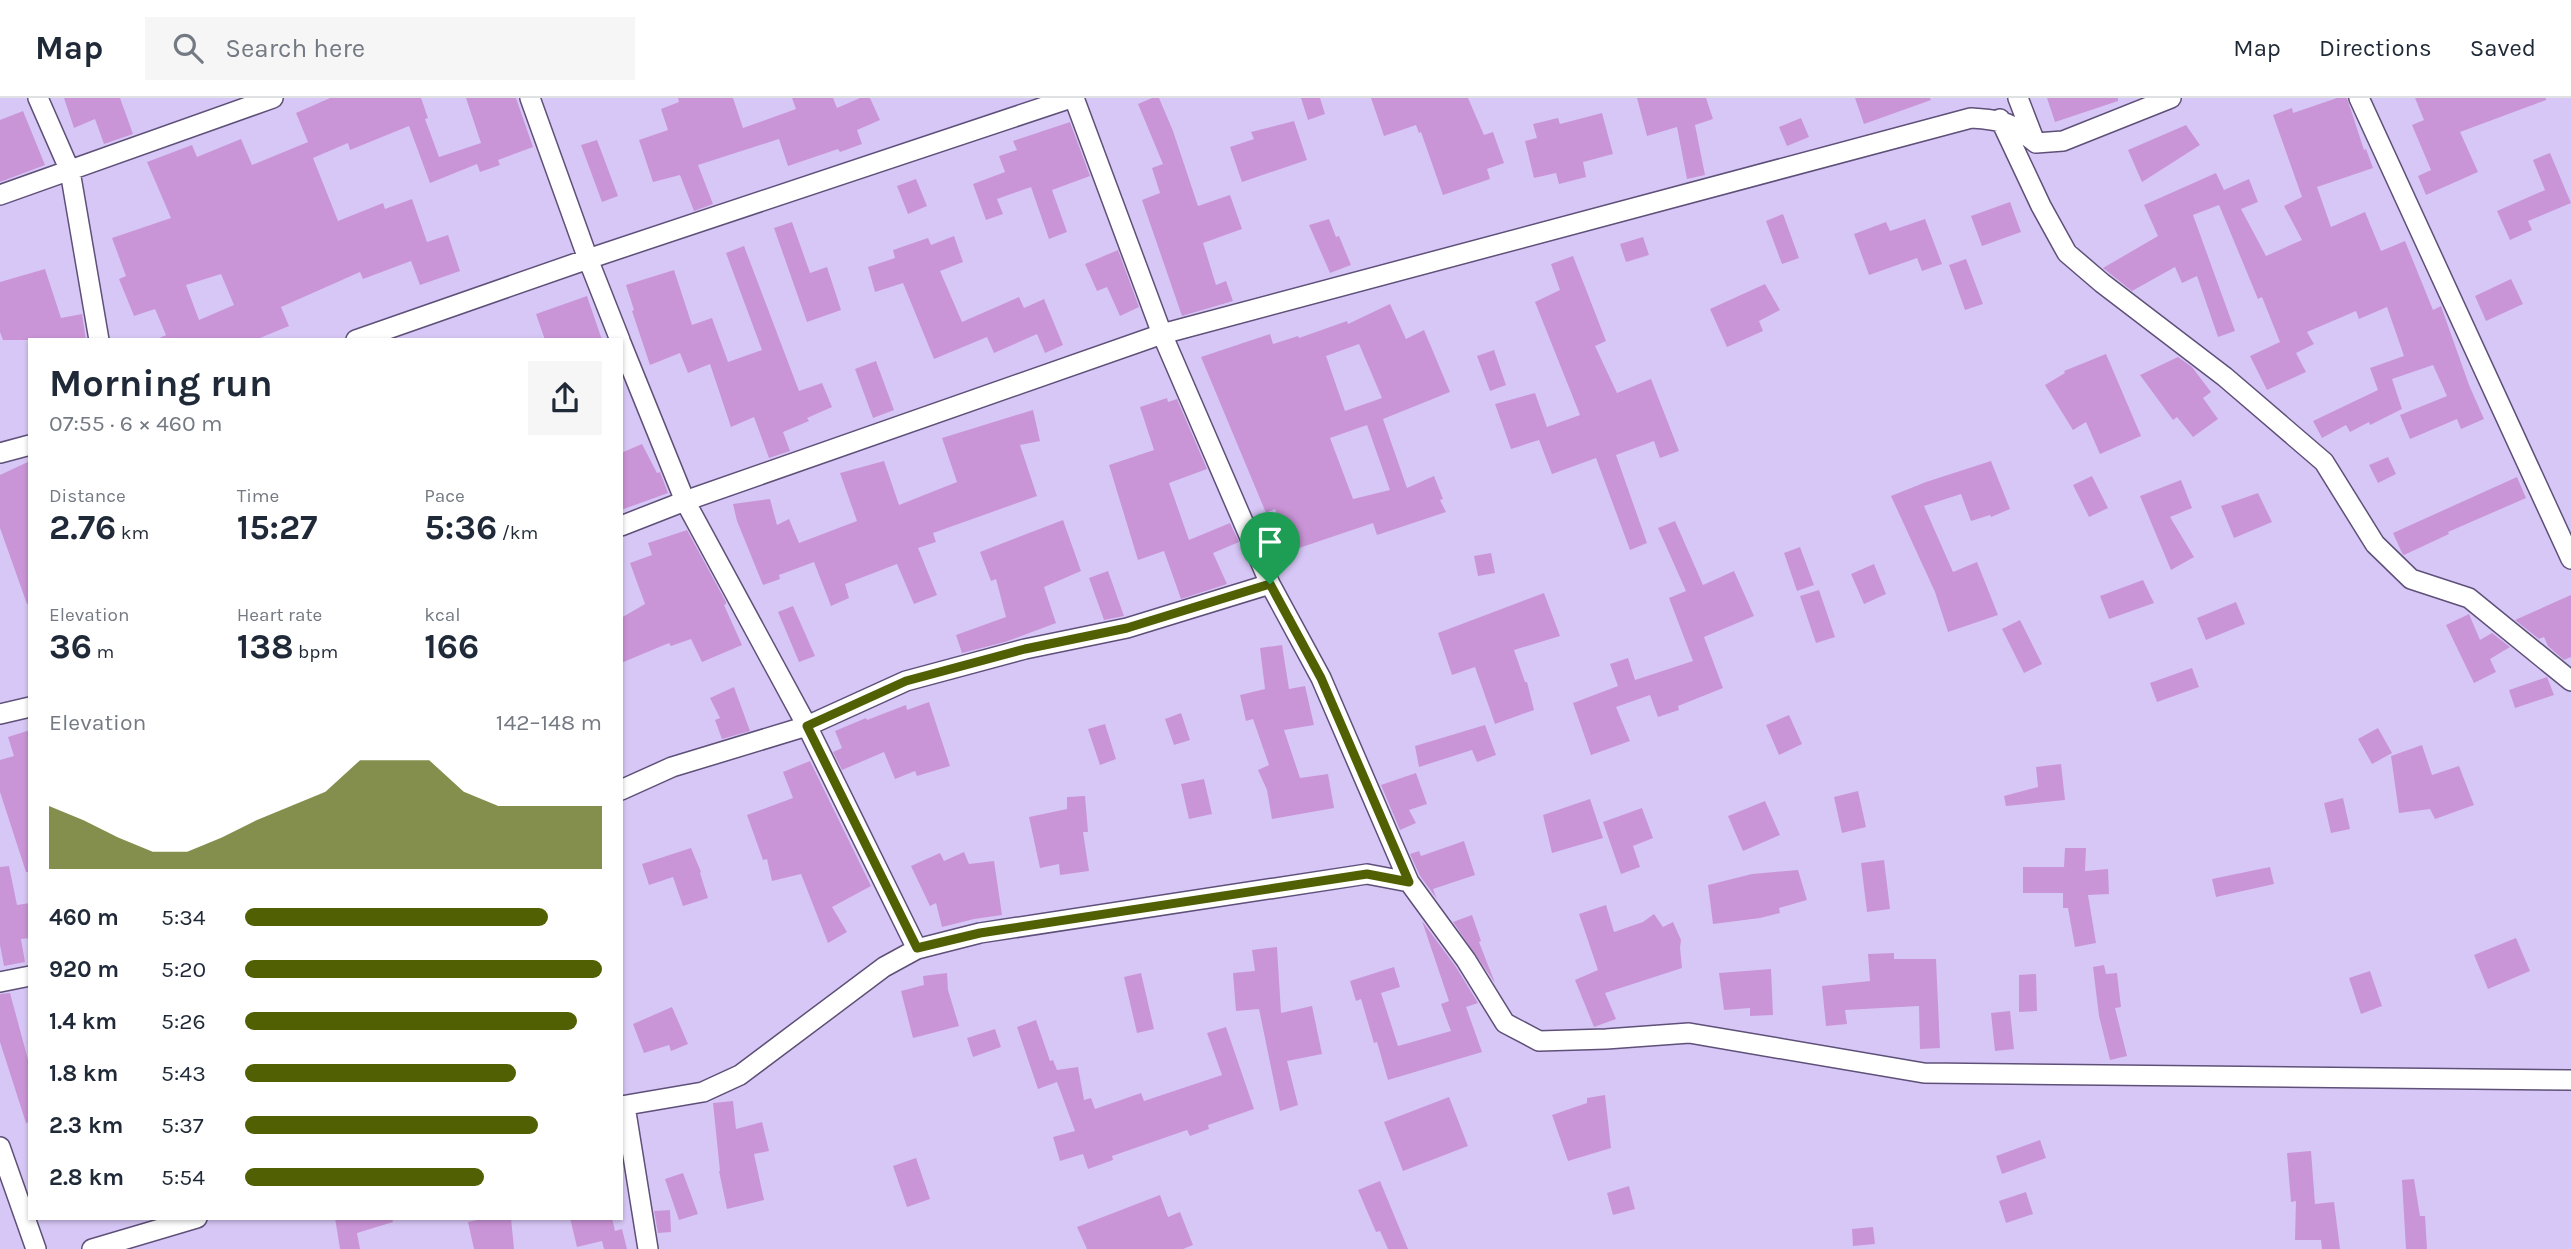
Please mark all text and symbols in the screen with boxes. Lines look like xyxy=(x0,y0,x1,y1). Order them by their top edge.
search box xyxy=(145,17,635,80)
text: Map xyxy=(35,29,103,67)
icon: search xyxy=(169,29,207,67)
text: Search here xyxy=(225,33,365,64)
text: Map xyxy=(2233,34,2281,62)
text: Directions xyxy=(2319,34,2432,62)
text: Saved xyxy=(2470,34,2536,62)
text: Morning run xyxy=(49,361,273,406)
button: share xyxy=(528,361,602,435)
text: 07:55 · 6 × 460 m xyxy=(49,410,223,437)
text: Distance xyxy=(49,485,126,507)
text: Time xyxy=(237,485,279,507)
text: Pace xyxy=(424,485,465,507)
text: 2.76 xyxy=(49,507,116,548)
text: 15:27 xyxy=(237,507,318,548)
text: 5:36 xyxy=(424,507,497,548)
pin xyxy=(1240,512,1300,584)
text: km xyxy=(116,522,149,544)
text: /km xyxy=(497,522,538,544)
icon: arrive xyxy=(1251,523,1289,561)
text: Elevation xyxy=(49,604,129,626)
text: Heart rate xyxy=(237,604,322,626)
text: kcal xyxy=(424,604,461,626)
text: 36 xyxy=(49,626,92,667)
text: 138 xyxy=(237,626,294,667)
text: 166 xyxy=(424,626,479,667)
text: m xyxy=(92,641,114,663)
text: bpm xyxy=(294,641,338,663)
text: Elevation xyxy=(49,709,146,736)
text: 142–148 m xyxy=(496,709,602,736)
text: 460 m xyxy=(49,904,119,931)
text: 5:34 xyxy=(161,904,206,931)
text: 920 m xyxy=(49,956,119,983)
text: 5:20 xyxy=(161,956,206,983)
text: 1.4 km xyxy=(49,1008,117,1035)
text: 5:26 xyxy=(161,1008,206,1035)
text: 1.8 km xyxy=(49,1060,118,1087)
text: 5:43 xyxy=(161,1060,206,1087)
text: 2.3 km xyxy=(49,1112,123,1139)
text: 5:37 xyxy=(161,1112,204,1139)
text: 2.8 km xyxy=(49,1164,124,1191)
text: 5:54 xyxy=(161,1164,205,1191)

